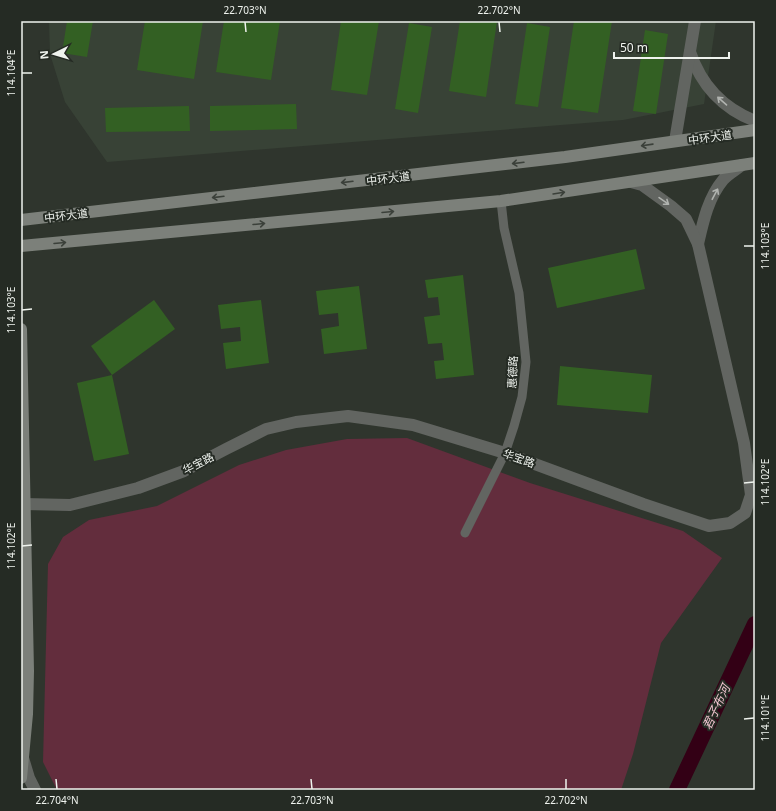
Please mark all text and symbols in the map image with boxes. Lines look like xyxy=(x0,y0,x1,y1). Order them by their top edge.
text: 22.703°N xyxy=(223,3,267,17)
text: 22.702°N xyxy=(477,3,521,17)
north arrow xyxy=(34,34,74,74)
scale bar xyxy=(614,34,729,60)
text: 50 m xyxy=(620,39,648,56)
text: 114.104°E xyxy=(4,50,18,96)
text: N xyxy=(36,50,51,60)
one-way arrow xyxy=(717,97,727,106)
street label: 中环大道 xyxy=(687,127,733,147)
one-way arrow xyxy=(641,141,654,149)
one-way arrow xyxy=(512,159,525,166)
street label: 中环大道 xyxy=(365,168,411,188)
one-way arrow xyxy=(341,179,354,186)
one-way arrow xyxy=(711,188,719,200)
one-way arrow xyxy=(552,189,565,197)
one-way arrow xyxy=(212,194,225,201)
one-way arrow xyxy=(659,197,670,205)
street label: 中环大道 xyxy=(43,205,89,225)
one-way arrow xyxy=(381,208,394,216)
one-way arrow xyxy=(252,220,265,228)
text: 114.103°E xyxy=(758,223,772,269)
one-way arrow xyxy=(53,239,66,246)
text: 114.103°E xyxy=(4,287,18,333)
street label: 惠德路 xyxy=(504,355,520,389)
street label: 华宝路 xyxy=(501,445,537,471)
street label: 华宝路 xyxy=(180,449,216,477)
text: 114.102°E xyxy=(758,459,772,505)
text: 114.102°E xyxy=(4,523,18,569)
water label: 君子布河 xyxy=(698,680,735,732)
text: 114.101°E xyxy=(758,695,772,741)
text: 22.704°N xyxy=(35,793,79,807)
text: 22.703°N xyxy=(290,793,334,807)
text: 22.702°N xyxy=(544,793,588,807)

